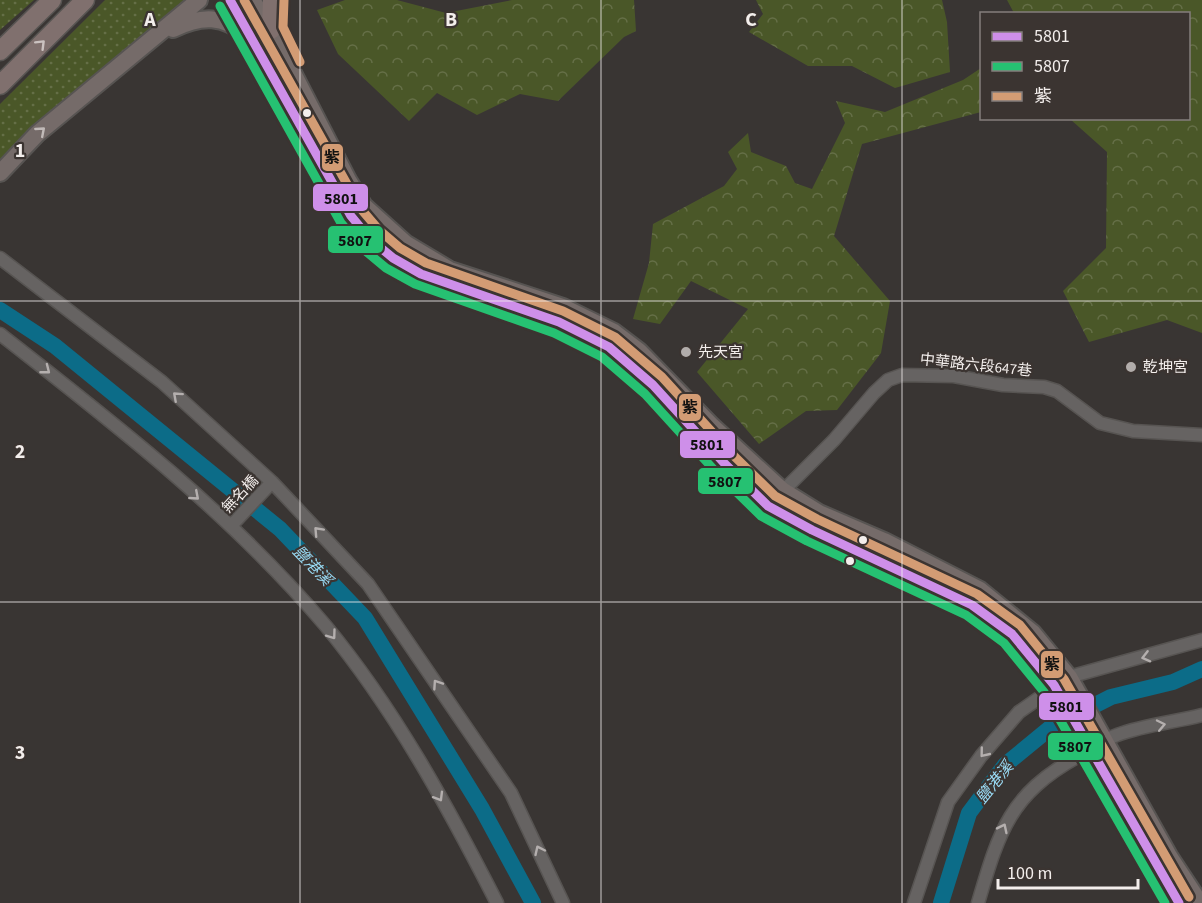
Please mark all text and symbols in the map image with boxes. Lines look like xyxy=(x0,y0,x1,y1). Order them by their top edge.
text: A xyxy=(143,6,156,34)
text: B xyxy=(445,6,457,34)
text: C xyxy=(745,6,757,34)
legend xyxy=(980,12,1190,120)
text: 5801 xyxy=(1034,24,1070,49)
one-way arrow xyxy=(34,40,45,51)
text: 5807 xyxy=(1034,54,1070,79)
text: 紫 xyxy=(1034,84,1052,109)
unlabelled marker xyxy=(301,107,313,119)
one-way arrow xyxy=(34,127,45,138)
text: 1 xyxy=(15,137,25,165)
line badge: 紫 xyxy=(321,143,344,172)
text: 紫 xyxy=(324,147,340,169)
line badge: 5801 xyxy=(312,183,369,212)
text: 5801 xyxy=(324,188,358,210)
line badge: 5807 xyxy=(327,225,384,254)
text: 5807 xyxy=(338,230,372,252)
place label: 先天宮 xyxy=(698,342,743,363)
marker: 先天宮 xyxy=(679,345,693,359)
street label: 中華路六段647巷 xyxy=(919,349,1033,382)
place label: 乾坤宮 xyxy=(1143,357,1188,378)
marker: 乾坤宮 xyxy=(1124,360,1138,374)
one-way arrow xyxy=(39,363,50,374)
one-way arrow xyxy=(173,392,184,403)
line badge: 紫 xyxy=(678,393,702,422)
text: 紫 xyxy=(682,397,698,419)
line badge: 5801 xyxy=(679,430,736,459)
text: 5801 xyxy=(690,434,724,456)
text: 2 xyxy=(15,438,25,466)
line badge: 5807 xyxy=(697,467,754,495)
street label: 無名橋 xyxy=(217,471,263,518)
text: 5807 xyxy=(708,471,742,493)
one-way arrow xyxy=(188,489,199,500)
one-way arrow xyxy=(314,527,325,538)
unlabelled marker xyxy=(857,534,869,546)
water label: 鹽港溪 xyxy=(288,541,338,592)
unlabelled marker xyxy=(844,555,856,567)
one-way arrow xyxy=(324,628,335,639)
one-way arrow xyxy=(1141,649,1151,662)
line badge: 紫 xyxy=(1040,650,1064,679)
text: 紫 xyxy=(1044,654,1060,676)
one-way arrow xyxy=(433,680,444,691)
line badge: 5801 xyxy=(1038,692,1095,721)
text: 5801 xyxy=(1049,696,1083,718)
one-way arrow xyxy=(1155,719,1165,732)
line badge: 5807 xyxy=(1047,732,1104,761)
text: 5807 xyxy=(1058,736,1092,758)
text: 3 xyxy=(15,739,25,767)
one-way arrow xyxy=(980,746,991,757)
water label: 鹽港溪 xyxy=(971,756,1020,808)
one-way arrow xyxy=(432,791,444,801)
one-way arrow xyxy=(996,823,1008,834)
one-way arrow xyxy=(535,845,547,856)
scale bar xyxy=(998,852,1138,890)
text: 100 m xyxy=(1007,861,1052,886)

